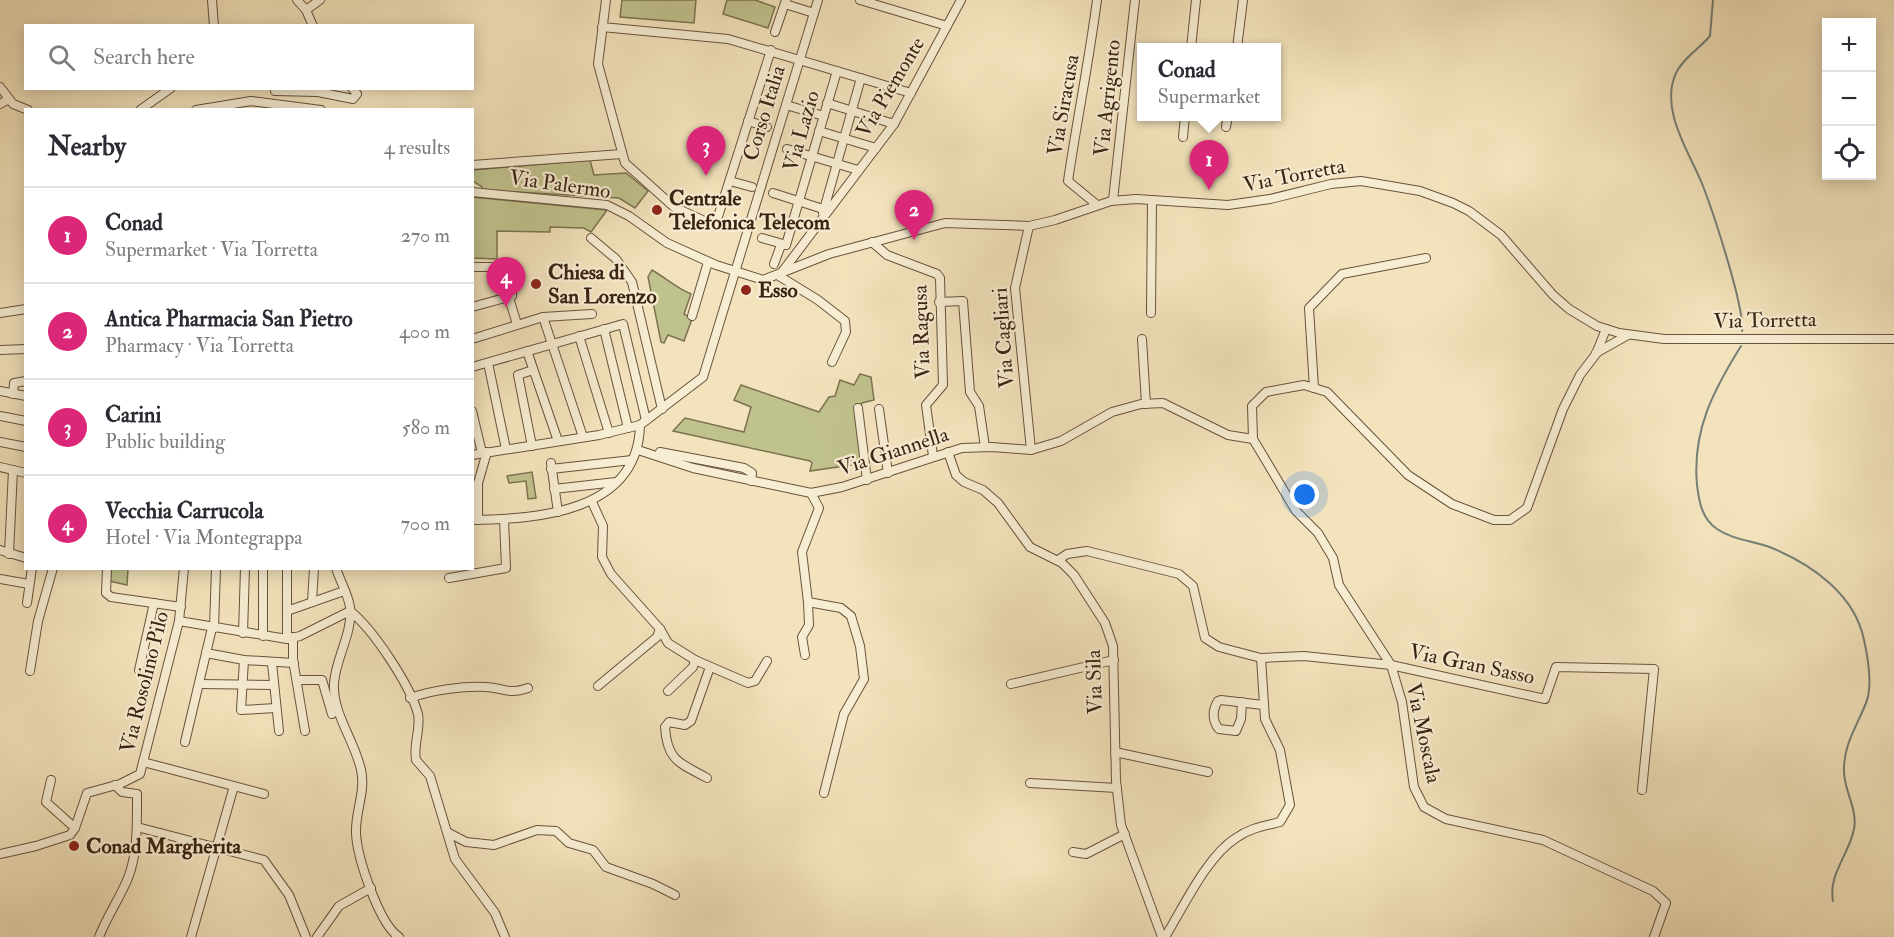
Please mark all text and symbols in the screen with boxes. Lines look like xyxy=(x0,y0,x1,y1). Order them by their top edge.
map controls xyxy=(1822,18,1876,180)
button: + xyxy=(1822,18,1876,72)
search box xyxy=(24,24,474,90)
street label: Via Piemonte xyxy=(850,32,931,142)
street label: Via Agrigento xyxy=(1088,38,1127,158)
icon: search xyxy=(45,41,78,74)
text: Search here xyxy=(93,43,195,71)
popup xyxy=(1137,43,1281,121)
street label: Via Siracusa xyxy=(1041,52,1086,158)
text: Conad xyxy=(1158,56,1216,84)
street label: Corso Italia xyxy=(737,62,792,164)
button: − xyxy=(1822,72,1876,126)
text: Supermarket xyxy=(1158,84,1260,109)
street label: Via Lazio xyxy=(777,88,826,175)
pin: 3 xyxy=(686,126,726,176)
button: locate xyxy=(1822,126,1876,180)
text: Nearby xyxy=(48,131,126,163)
text: 4 results xyxy=(384,135,450,160)
pin: 1 xyxy=(1190,140,1228,190)
street label: Via Torretta xyxy=(1241,152,1348,199)
street label: Via Palermo xyxy=(508,164,612,205)
place label: Centrale Telefonica Telecom xyxy=(668,185,831,236)
pin: 2 xyxy=(894,190,934,240)
marker: Centrale Telefonica Telecom xyxy=(650,203,664,217)
text: Conad xyxy=(105,209,163,237)
text: 1 xyxy=(64,223,71,248)
text: 270 m xyxy=(401,223,450,248)
text: Supermarket · Via Torretta xyxy=(105,237,318,262)
pin: 4 xyxy=(486,258,526,307)
place label: Chiesa di San Lorenzo xyxy=(548,259,657,310)
marker: Chiesa di San Lorenzo xyxy=(529,277,543,291)
place label: Esso xyxy=(758,277,798,304)
marker: Esso xyxy=(739,283,753,297)
street label: Via Ragusa xyxy=(906,284,937,380)
street label: Via Cagliari xyxy=(986,286,1020,389)
text: Antica Pharmacia San Pietro xyxy=(105,305,353,333)
street label: Via Torretta xyxy=(1713,306,1817,335)
text: 2 xyxy=(62,319,73,344)
text: 400 m xyxy=(399,319,450,344)
text: Pharmacy · Via Torretta xyxy=(105,333,294,358)
text: Carini xyxy=(105,401,161,429)
text: 3 xyxy=(64,415,71,440)
text: 580 m xyxy=(402,415,450,440)
street label: Via Giannella xyxy=(834,421,952,482)
text: Public building xyxy=(105,429,225,454)
your location xyxy=(1290,480,1319,509)
text: Vecchia Carrucola xyxy=(105,497,264,525)
text: 4 xyxy=(62,511,73,536)
text: 700 m xyxy=(401,511,450,536)
text: Hotel · Via Montegrappa xyxy=(105,525,302,550)
street label: Via Rosolino Pilo xyxy=(114,609,175,756)
street label: Via Gran Sasso xyxy=(1407,638,1537,691)
street label: Via Sila xyxy=(1080,649,1109,715)
street label: Via Moscala xyxy=(1400,681,1447,786)
place label: Conad Margherita xyxy=(86,833,242,860)
marker: Conad Margherita xyxy=(67,839,81,853)

